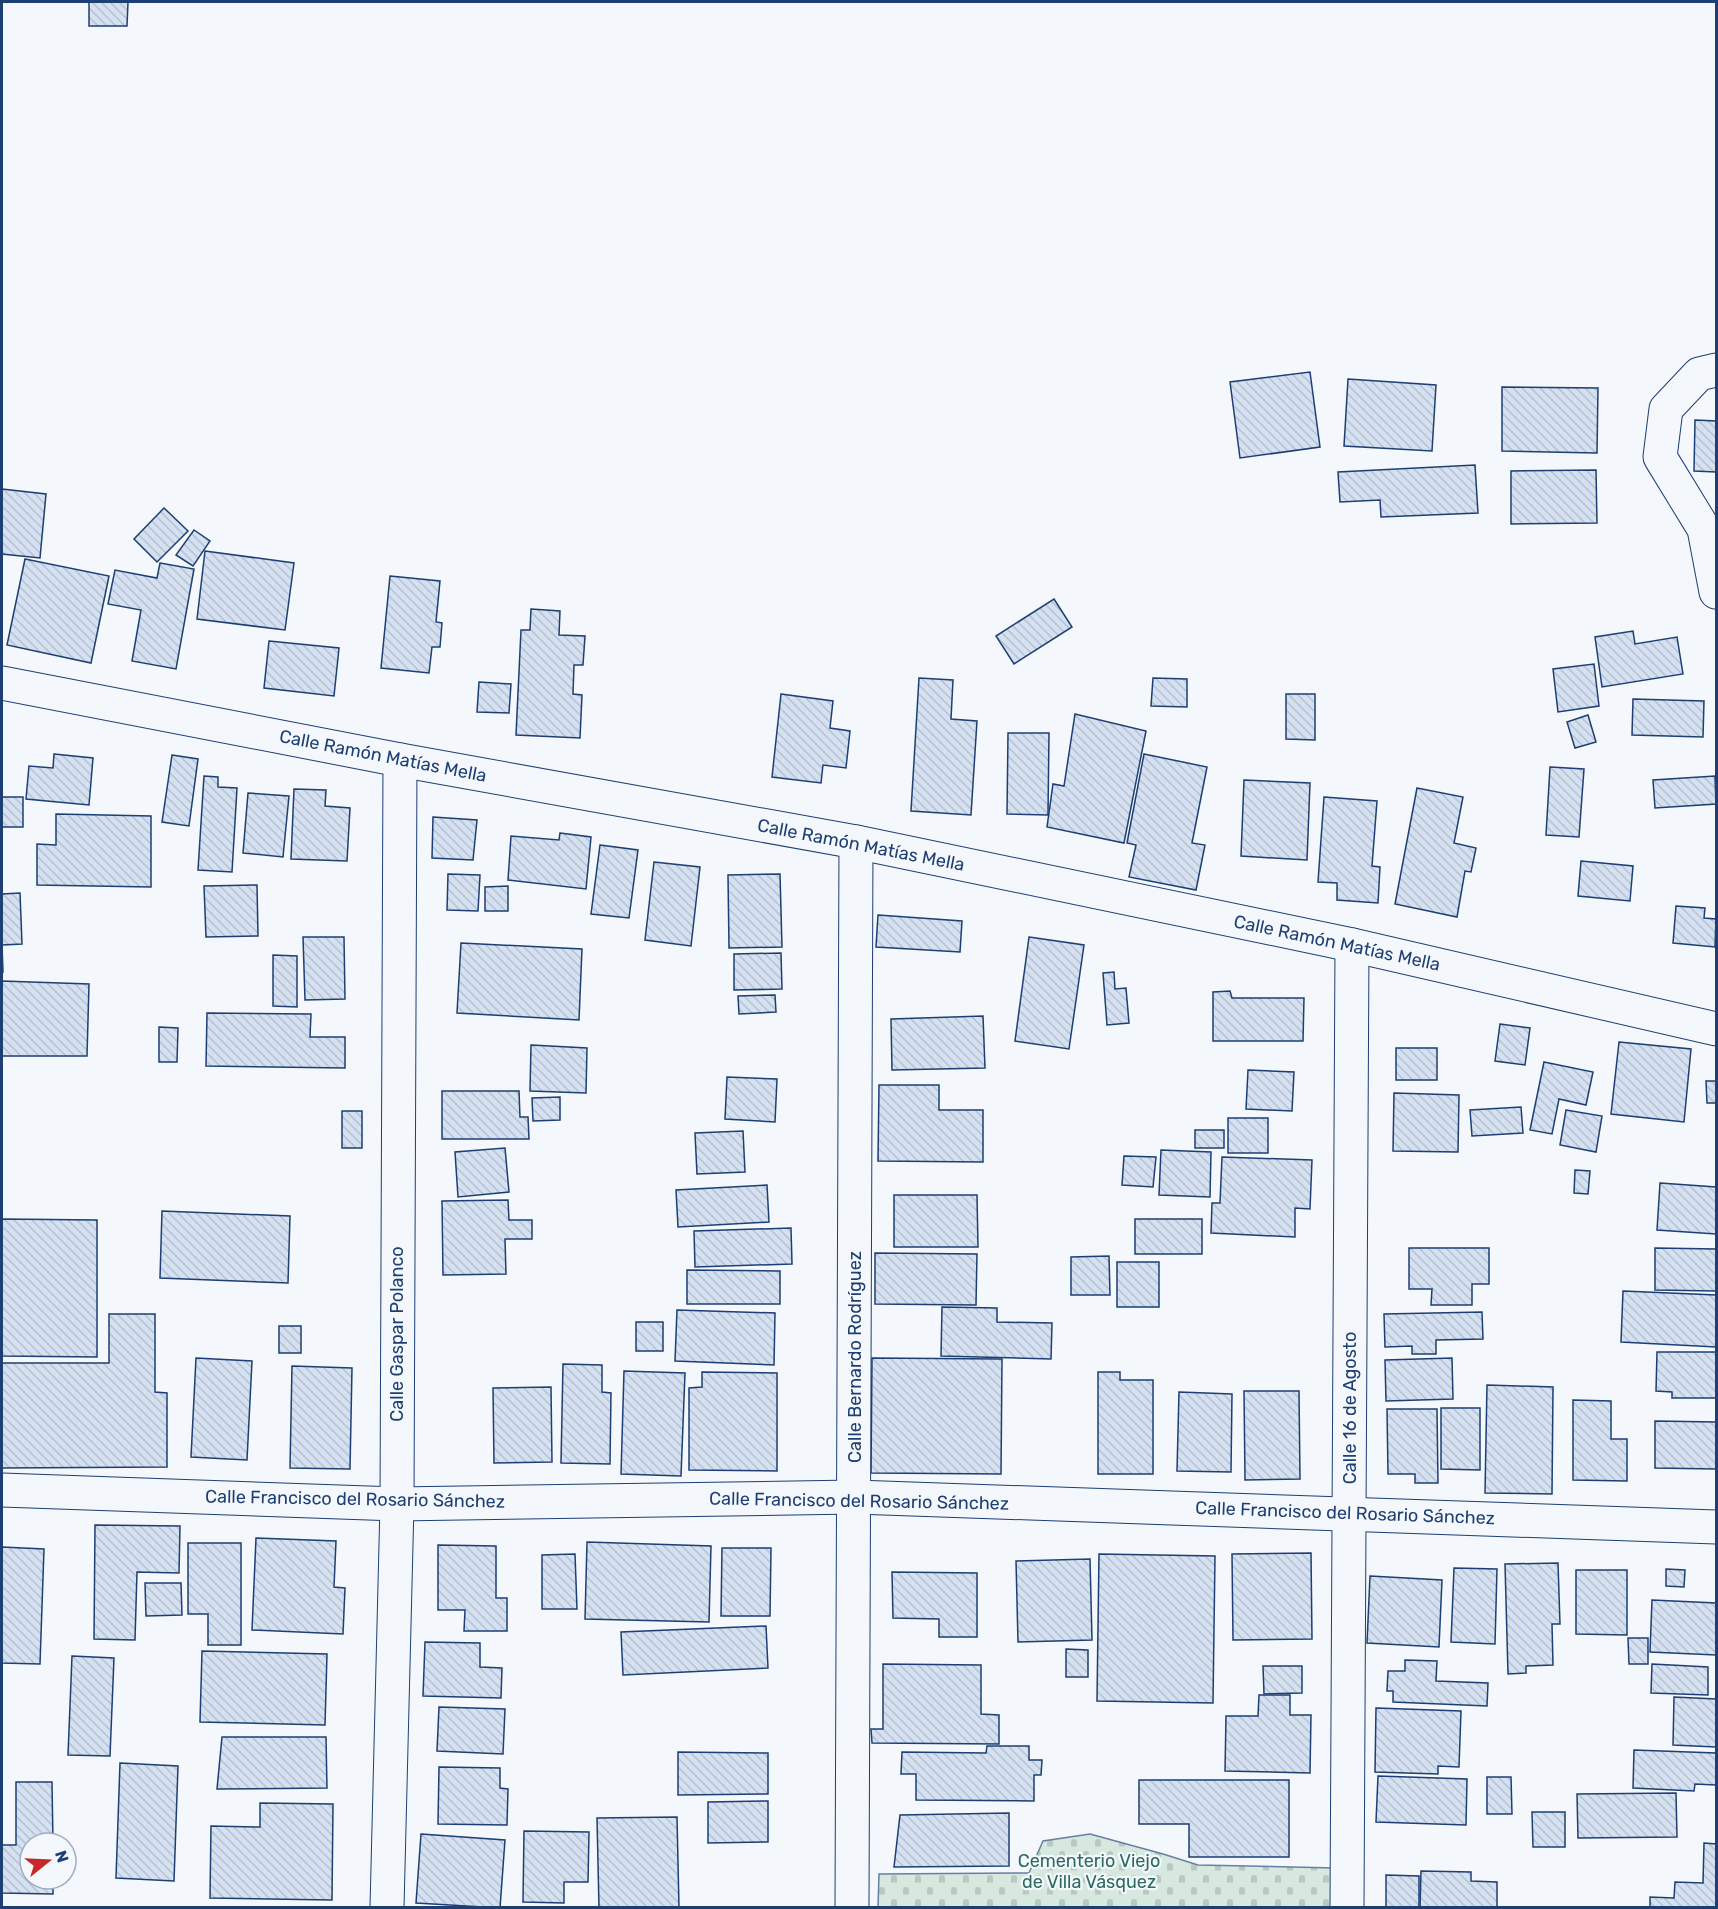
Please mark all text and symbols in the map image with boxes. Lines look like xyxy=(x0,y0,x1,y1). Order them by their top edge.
street label: Calle Ramón Matías Mella xyxy=(278,725,488,787)
street label: Calle Ramón Matías Mella xyxy=(756,814,966,876)
street label: Calle Ramón Matías Mella xyxy=(1232,910,1442,976)
street label: Calle Gaspar Polanco xyxy=(386,1246,408,1422)
street label: Calle Bernardo Rodríguez xyxy=(844,1251,866,1463)
street label: Calle 16 de Agosto xyxy=(1339,1332,1361,1484)
street label: Calle Francisco del Rosario Sánchez xyxy=(205,1485,505,1513)
street label: Calle Francisco del Rosario Sánchez xyxy=(709,1487,1009,1515)
street label: Calle Francisco del Rosario Sánchez xyxy=(1195,1497,1495,1529)
north arrow xyxy=(18,1831,78,1891)
text: N xyxy=(51,1848,73,1865)
park label: Cementerio Viejo de Villa Vásquez xyxy=(1018,1850,1160,1893)

